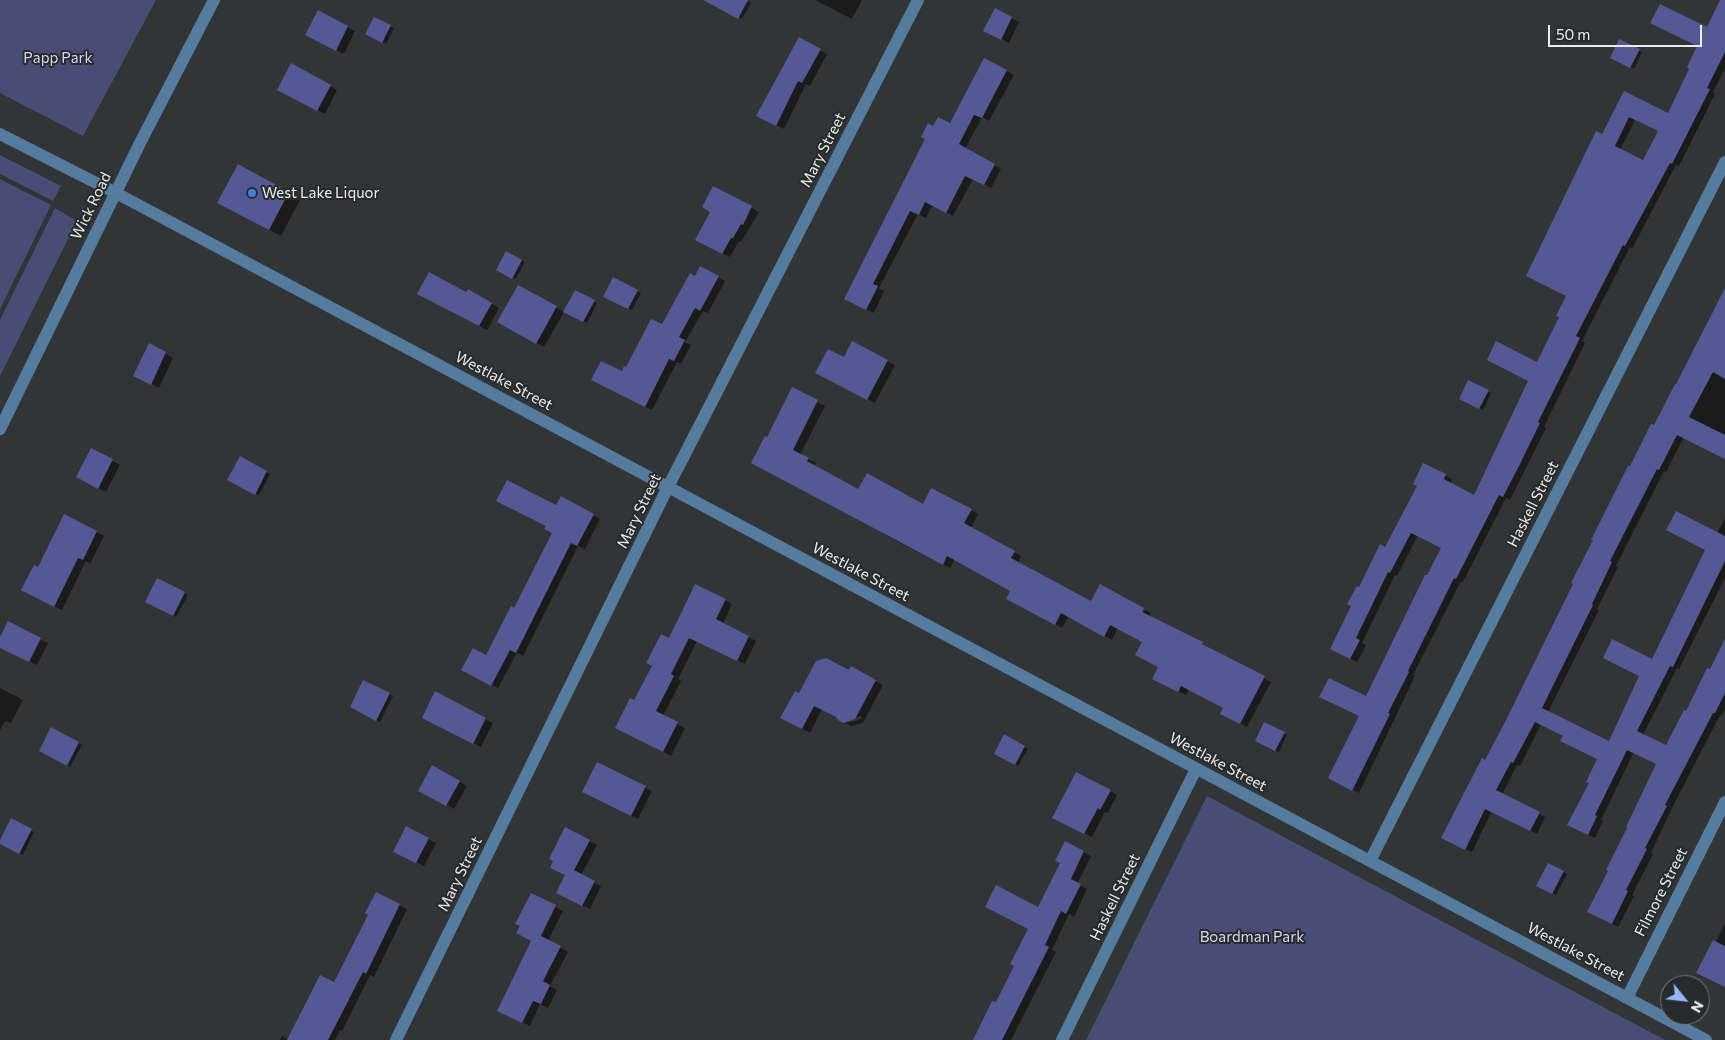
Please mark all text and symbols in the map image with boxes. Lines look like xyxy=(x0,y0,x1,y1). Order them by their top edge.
scale bar xyxy=(1550,15,1704,47)
text: 50 m xyxy=(1556,25,1590,43)
park label: Papp Park xyxy=(23,49,93,67)
street label: Mary Street xyxy=(797,110,849,190)
street label: Wick Road xyxy=(67,169,115,243)
place label: West Lake Liquor xyxy=(262,184,380,202)
marker: West Lake Liquor xyxy=(246,187,258,199)
street label: Westlake Street xyxy=(452,348,556,414)
street label: Haskell Street xyxy=(1504,458,1562,550)
street label: Mary Street xyxy=(613,471,665,551)
street label: Westlake Street xyxy=(809,539,913,605)
street label: Westlake Street xyxy=(1166,729,1270,795)
street label: Mary Street xyxy=(434,834,486,914)
street label: Filmore Street xyxy=(1631,845,1691,939)
street label: Haskell Street xyxy=(1086,851,1144,943)
street label: Westlake Street xyxy=(1524,919,1628,985)
park label: Boardman Park xyxy=(1200,928,1304,946)
north arrow xyxy=(1660,975,1710,1025)
text: N xyxy=(1688,998,1708,1016)

